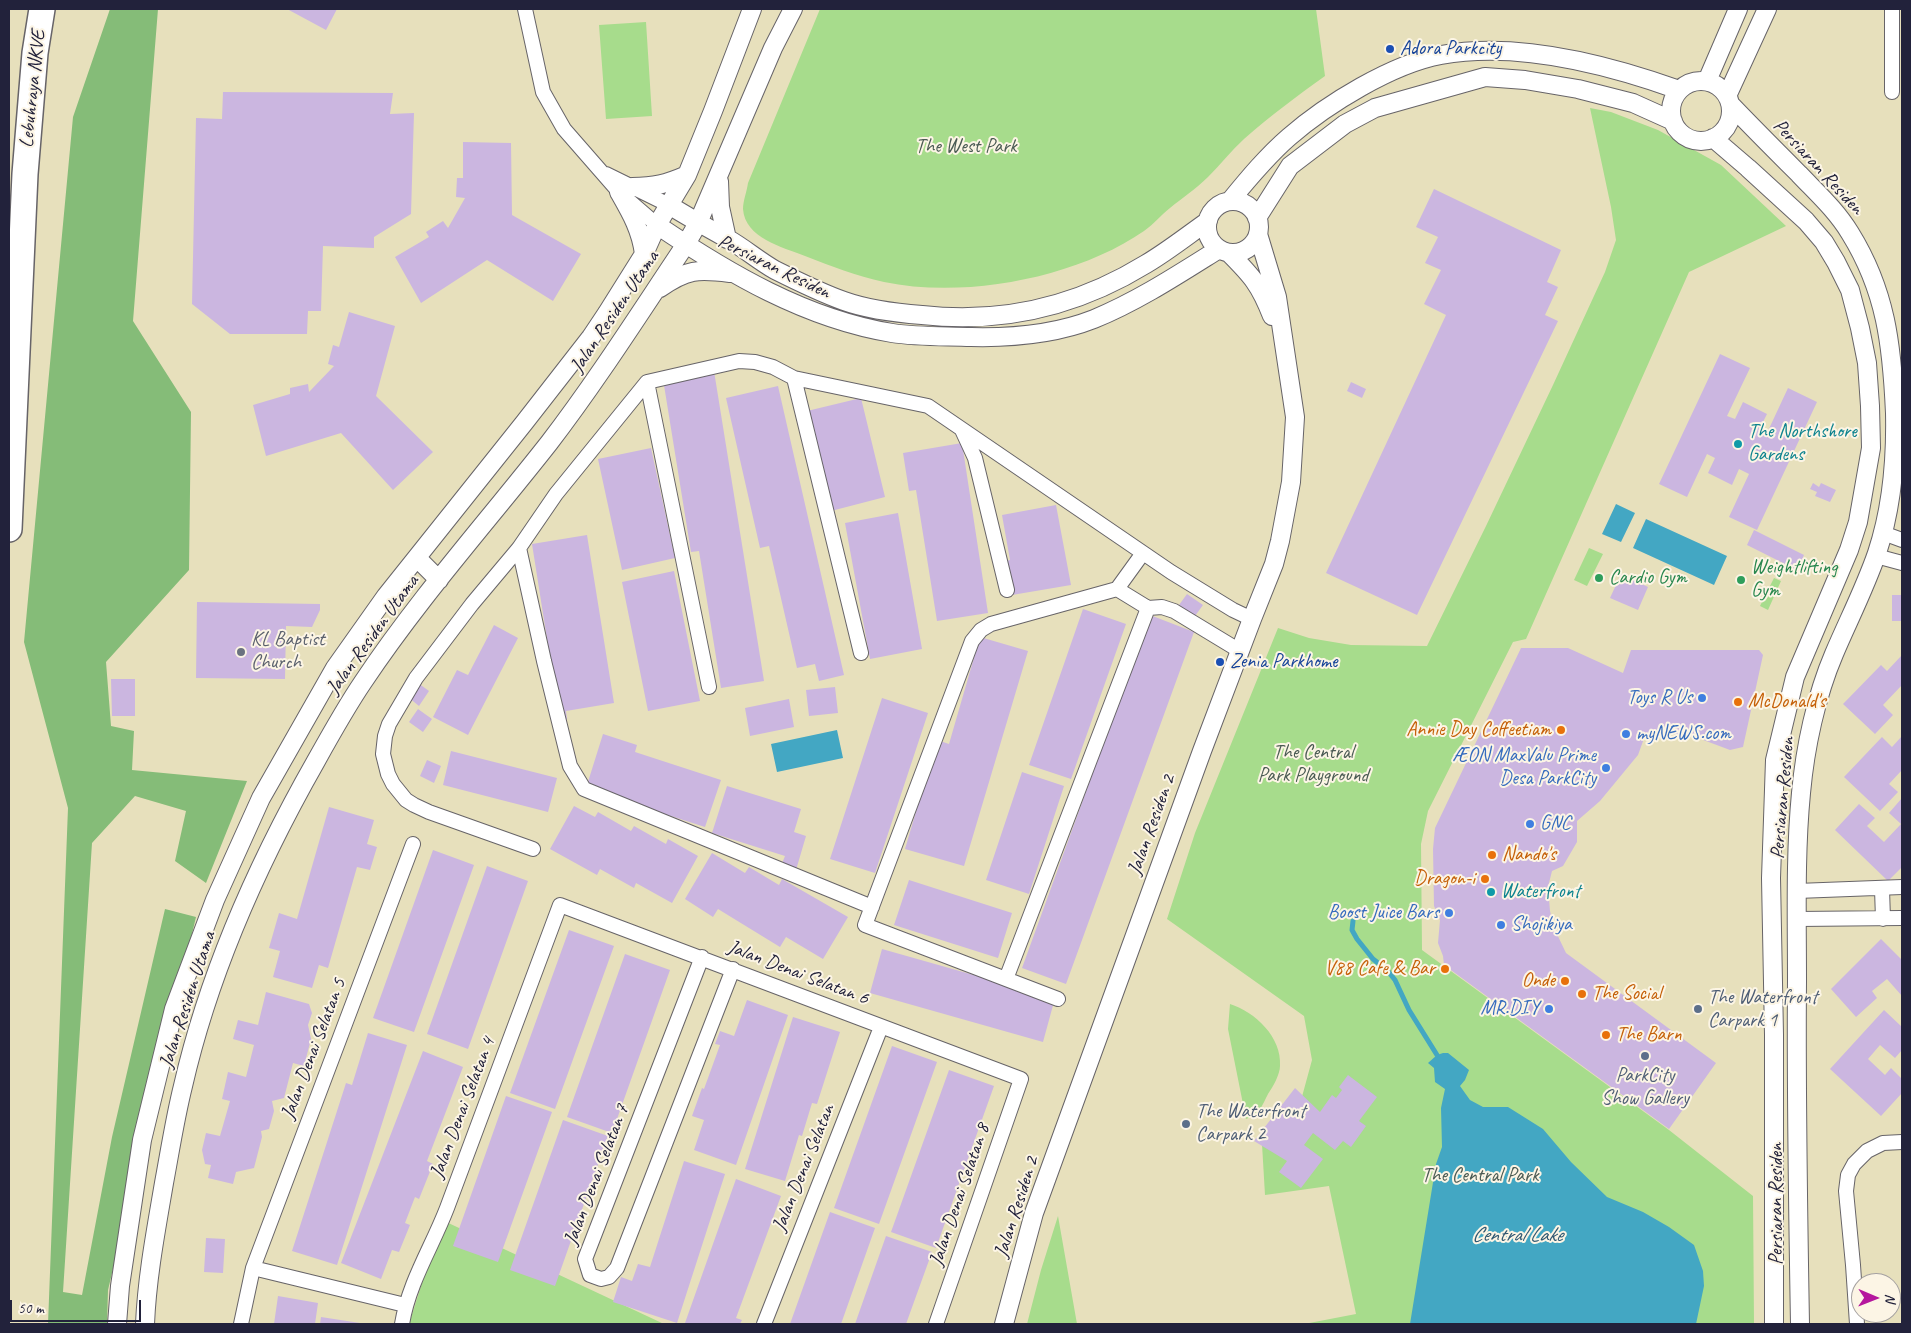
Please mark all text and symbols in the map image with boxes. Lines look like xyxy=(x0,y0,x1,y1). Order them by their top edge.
street label: Lebuhraya NKVE xyxy=(15,29,51,149)
place label: Adora Parkcity xyxy=(1400,37,1501,61)
marker: Adora Parkcity xyxy=(1384,43,1396,55)
street label: Persiaran Residen xyxy=(1768,114,1868,220)
park label: The West Park xyxy=(915,135,1017,159)
street label: Persiaran Residen xyxy=(714,229,834,305)
street label: Jalan Residen Utama xyxy=(565,246,665,378)
place label: The Northshore Gardens xyxy=(1748,420,1857,467)
marker: The Northshore Gardens xyxy=(1732,438,1744,450)
place label: Weightlifting Gym xyxy=(1751,556,1837,603)
place label: Cardio Gym xyxy=(1609,566,1687,590)
street label: Jalan Residen Utama xyxy=(322,571,424,699)
marker: Cardio Gym xyxy=(1593,572,1605,584)
marker: Weightlifting Gym xyxy=(1735,574,1747,586)
place label: KL Baptist Church xyxy=(251,628,325,675)
marker: KL Baptist Church xyxy=(235,646,247,658)
place label: Zenia Parkhome xyxy=(1230,650,1337,674)
marker: Zenia Parkhome xyxy=(1214,656,1226,668)
place label: Toys R Us xyxy=(1627,686,1692,710)
place label: McDonald's xyxy=(1748,690,1826,714)
marker: Toys R Us xyxy=(1696,692,1708,704)
marker: McDonald's xyxy=(1732,696,1744,708)
place label: Annie Day Coffeetiam xyxy=(1406,718,1551,742)
place label: myNEWS.com xyxy=(1636,722,1731,746)
marker: Annie Day Coffeetiam xyxy=(1555,724,1567,736)
marker: myNEWS.com xyxy=(1620,728,1632,740)
street label: Persiaran Residen xyxy=(1766,736,1800,860)
park label: The Central Park Playground xyxy=(1258,741,1368,788)
place label: ÆON MaxValu Prime Desa ParkCity xyxy=(1452,744,1596,791)
marker: ÆON MaxValu Prime Desa ParkCity xyxy=(1600,762,1612,774)
street label: Jalan Residen 2 xyxy=(1123,772,1181,878)
place label: GNC xyxy=(1540,812,1571,836)
marker: GNC xyxy=(1524,818,1536,830)
place label: Nando's xyxy=(1502,843,1556,867)
marker: Nando's xyxy=(1486,849,1498,861)
place label: Dragon-i xyxy=(1414,867,1475,891)
marker: Dragon-i xyxy=(1479,873,1491,885)
place label: Waterfront xyxy=(1501,880,1580,904)
marker: Waterfront xyxy=(1485,886,1497,898)
place label: Boost Juice Bars xyxy=(1328,901,1439,925)
marker: Boost Juice Bars xyxy=(1443,907,1455,919)
place label: Shojikiya xyxy=(1511,913,1572,937)
marker: Shojikiya xyxy=(1495,919,1507,931)
street label: Jalan Residen Utama xyxy=(155,929,221,1071)
street label: Jalan Denai Selatan 6 xyxy=(724,935,872,1011)
place label: V88 Cafe & Bar xyxy=(1325,957,1435,981)
marker: V88 Cafe & Bar xyxy=(1439,963,1451,975)
place label: Onde xyxy=(1522,969,1555,993)
street label: Jalan Denai Selatan 5 xyxy=(276,975,352,1123)
marker: Onde xyxy=(1559,975,1571,987)
place label: The Social xyxy=(1592,982,1661,1006)
place label: The Waterfront Carpark 1 xyxy=(1708,986,1817,1033)
marker: The Social xyxy=(1576,988,1588,1000)
place label: MR.DIY xyxy=(1480,997,1539,1021)
marker: MR.DIY xyxy=(1543,1003,1555,1015)
marker: The Waterfront Carpark 1 xyxy=(1692,1003,1704,1015)
place label: The Barn xyxy=(1616,1023,1682,1047)
marker: The Barn xyxy=(1600,1029,1612,1041)
street label: Jalan Denai Selatan 4 xyxy=(425,1034,501,1182)
marker: ParkCity Show Gallery xyxy=(1639,1050,1651,1062)
place label: ParkCity Show Gallery xyxy=(1601,1064,1689,1111)
place label: The Waterfront Carpark 2 xyxy=(1196,1100,1305,1147)
street label: Jalan Denai Selatan 7 xyxy=(559,1101,635,1249)
street label: Jalan Denai Selatan xyxy=(768,1101,840,1235)
marker: The Waterfront Carpark 2 xyxy=(1180,1118,1192,1130)
street label: Jalan Denai Selatan 8 xyxy=(924,1121,996,1269)
street label: Persiaran Residen xyxy=(1765,1143,1789,1265)
street label: Jalan Residen 2 xyxy=(989,1154,1045,1260)
park label: The Central Park xyxy=(1422,1164,1538,1188)
water label: Central Lake xyxy=(1472,1222,1562,1248)
north arrow xyxy=(1851,1273,1901,1323)
scale bar xyxy=(12,1290,144,1322)
text: N xyxy=(1882,1294,1899,1303)
text: 50 m xyxy=(18,1299,44,1318)

